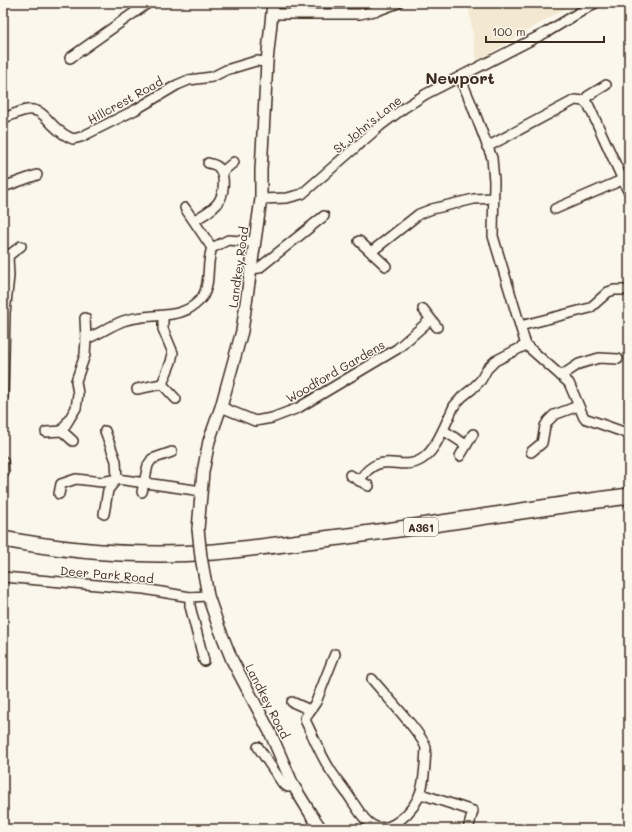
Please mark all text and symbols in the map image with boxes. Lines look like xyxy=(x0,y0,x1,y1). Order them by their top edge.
scale bar xyxy=(486,18,604,44)
text: 100 m xyxy=(492,23,526,39)
district label: Newport xyxy=(425,67,495,88)
street label: Hillcrest Road xyxy=(85,73,166,127)
street label: St John's Lane xyxy=(330,92,404,156)
street label: Landkey Road xyxy=(224,225,252,309)
street label: Woodford Gardens xyxy=(283,336,387,406)
road number: A361 xyxy=(404,518,438,536)
street label: Deer Park Road xyxy=(60,562,155,586)
street label: Landkey Road xyxy=(242,661,294,741)

